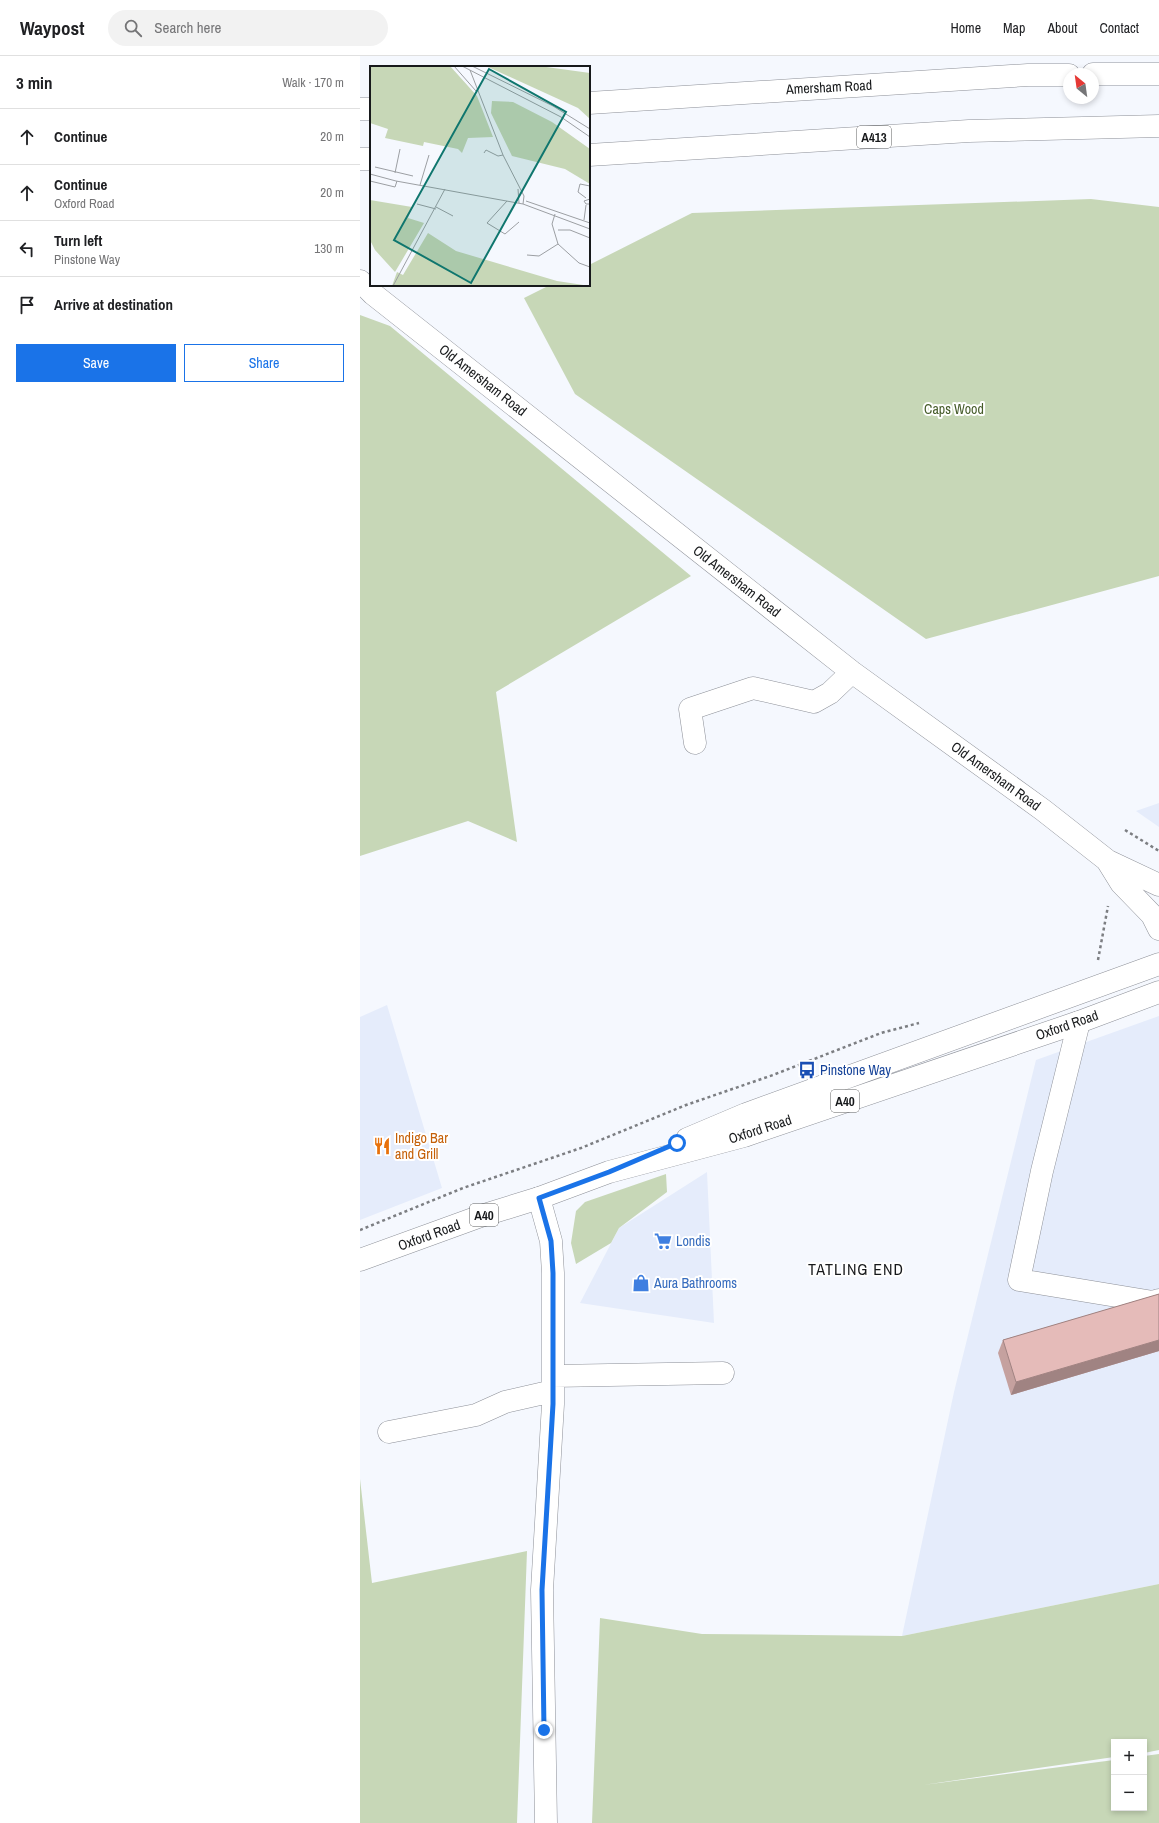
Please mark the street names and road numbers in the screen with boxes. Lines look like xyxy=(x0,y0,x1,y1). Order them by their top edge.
street label: Amersham Road xyxy=(785,76,872,98)
road number: A413 xyxy=(857,126,891,148)
street label: Old Amersham Road xyxy=(435,340,531,420)
street label: Old Amersham Road xyxy=(689,541,785,621)
street label: Old Amersham Road xyxy=(948,737,1044,815)
street label: Oxford Road xyxy=(1033,1006,1101,1044)
road number: A40 xyxy=(831,1090,859,1112)
street label: Oxford Road xyxy=(726,1110,794,1148)
road number: A40 xyxy=(470,1204,498,1226)
street label: Oxford Road xyxy=(395,1215,463,1255)

